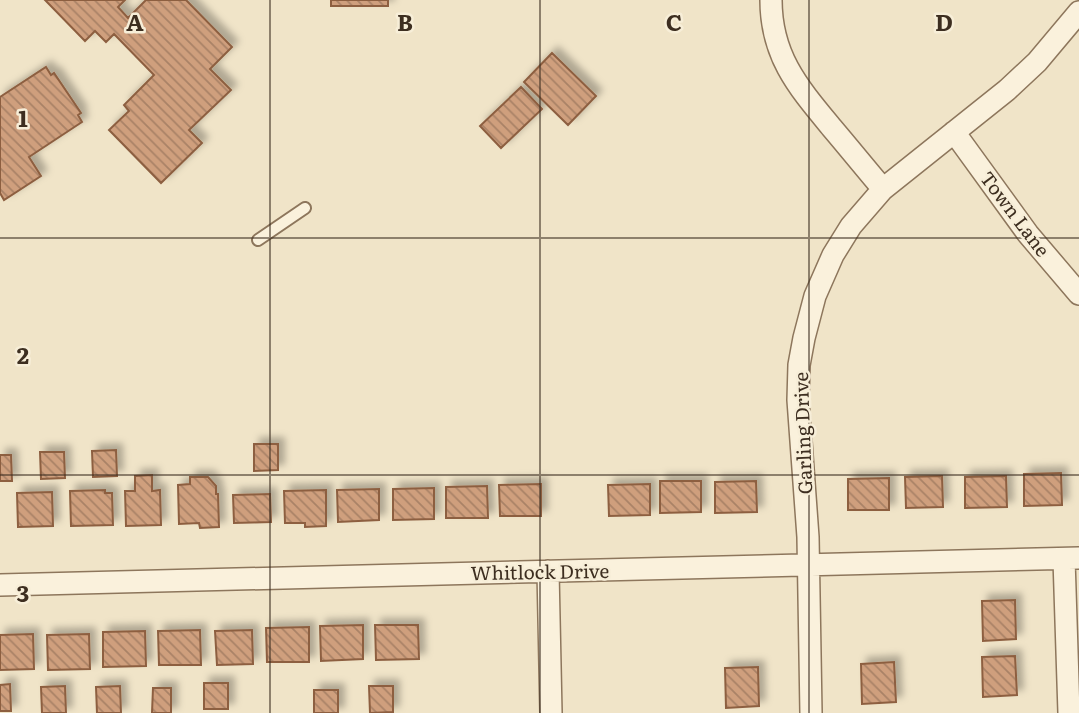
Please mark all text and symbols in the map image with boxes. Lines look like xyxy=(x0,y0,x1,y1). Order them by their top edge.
text: A xyxy=(126,4,144,38)
text: B xyxy=(397,4,413,38)
text: C xyxy=(666,4,682,38)
text: D xyxy=(935,4,953,38)
text: 1 xyxy=(18,100,28,134)
street label: Town Lane xyxy=(974,165,1057,262)
text: 2 xyxy=(17,337,29,371)
street label: Garling Drive xyxy=(786,371,818,495)
street label: Whitlock Drive xyxy=(470,556,610,586)
text: 3 xyxy=(17,575,29,609)

